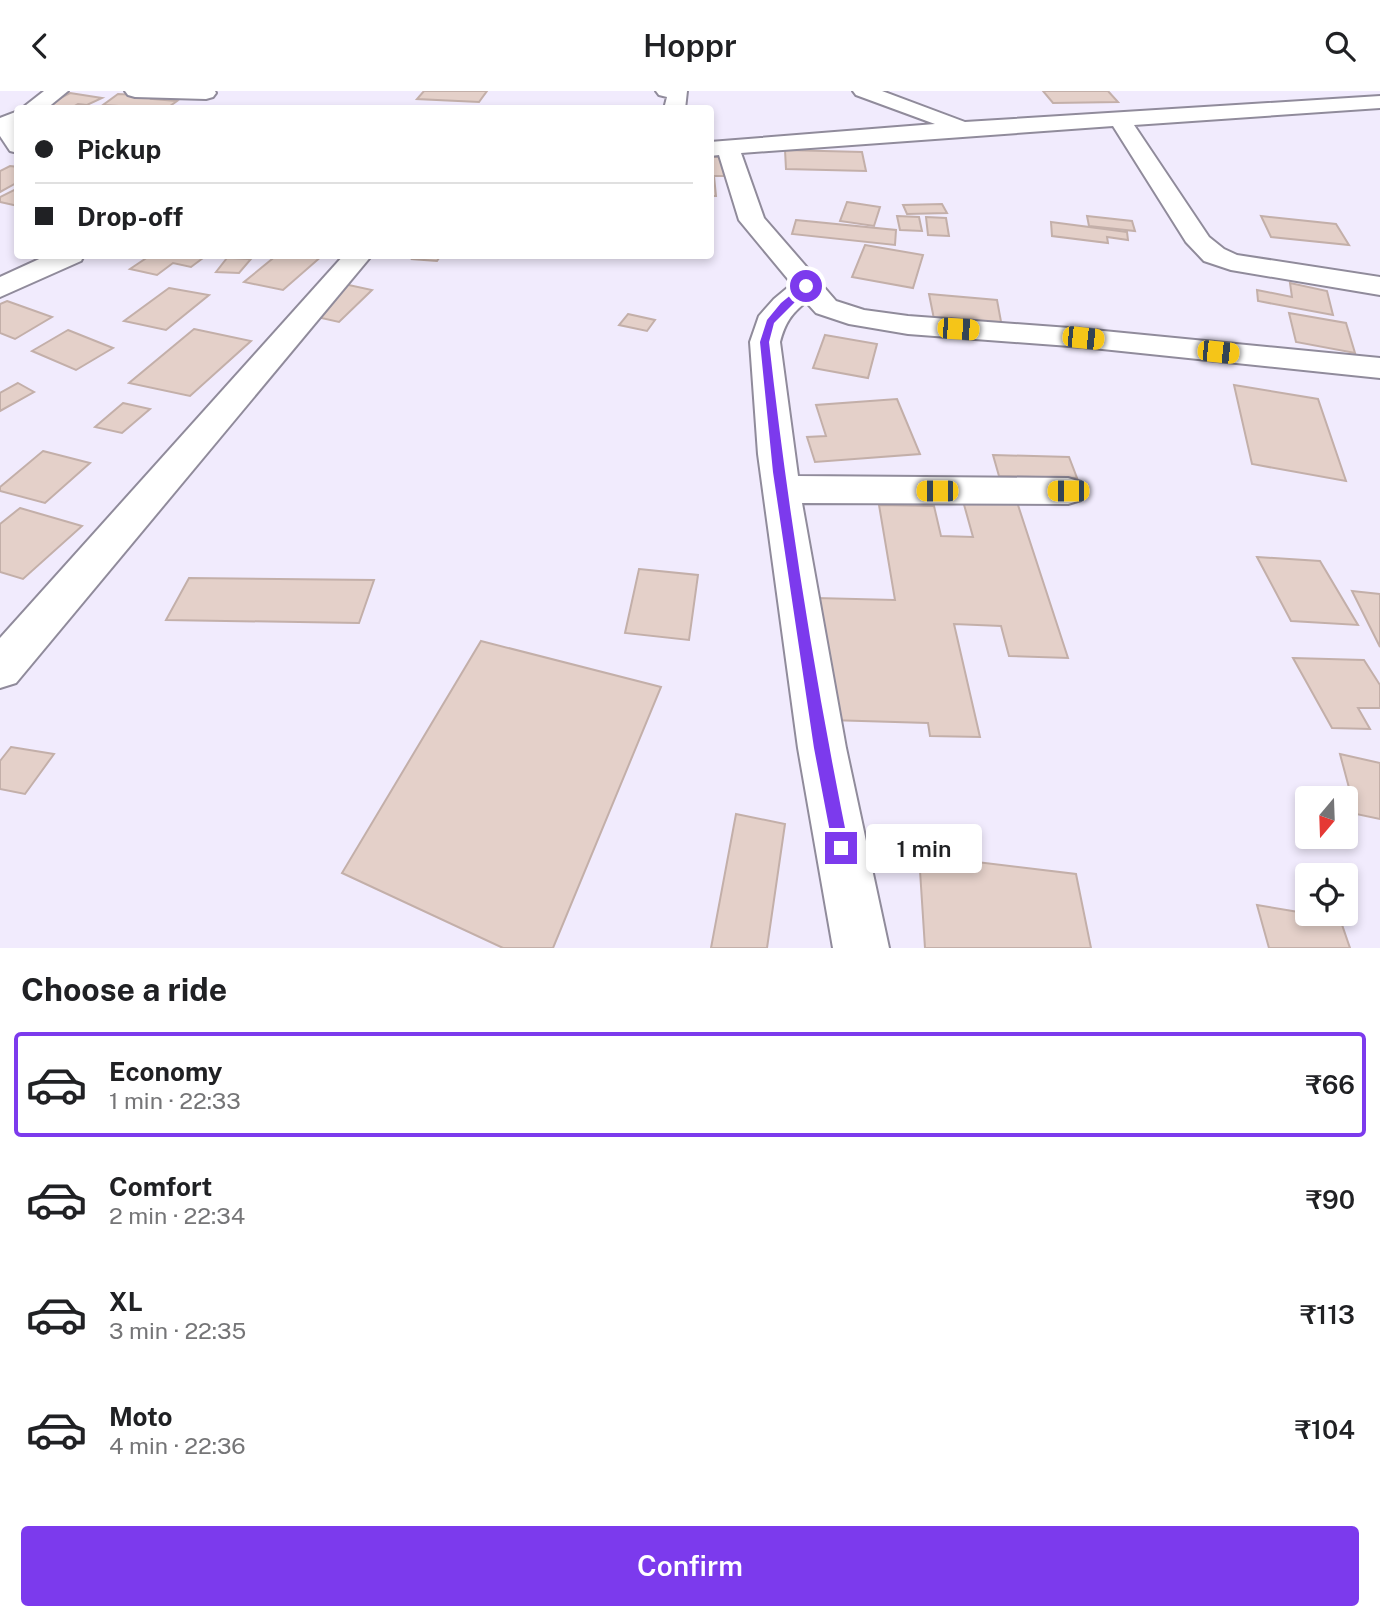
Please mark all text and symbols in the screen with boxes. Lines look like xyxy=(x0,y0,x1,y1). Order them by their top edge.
icon: back xyxy=(21,27,59,65)
text: Hoppr xyxy=(643,27,737,64)
icon: search xyxy=(1321,27,1359,65)
text: Pickup xyxy=(77,134,161,165)
text: Drop-off xyxy=(77,201,183,232)
route start xyxy=(790,270,822,302)
car xyxy=(937,317,980,341)
car xyxy=(1062,325,1105,351)
car xyxy=(1197,339,1240,365)
car xyxy=(917,481,959,502)
car xyxy=(1048,481,1090,502)
north arrow xyxy=(1295,786,1358,849)
map controls xyxy=(1295,786,1358,926)
callout: 1 min xyxy=(866,823,981,873)
route end xyxy=(825,832,857,864)
text: 1 min xyxy=(897,835,951,862)
button: locate xyxy=(1295,863,1358,926)
text: Choose a ride xyxy=(21,971,227,1008)
icon: car xyxy=(25,1053,88,1116)
text: Economy xyxy=(109,1056,222,1087)
text: ₹66 xyxy=(1306,1069,1355,1100)
text: 1 min · 22:33 xyxy=(109,1087,241,1114)
icon: car xyxy=(25,1168,88,1231)
text: Comfort xyxy=(109,1171,212,1202)
text: ₹90 xyxy=(1306,1184,1355,1215)
text: 2 min · 22:34 xyxy=(109,1202,245,1229)
icon: car xyxy=(25,1283,88,1346)
text: XL xyxy=(109,1286,143,1317)
text: ₹113 xyxy=(1300,1299,1355,1330)
text: 3 min · 22:35 xyxy=(109,1317,246,1344)
icon: car xyxy=(25,1398,88,1461)
text: Moto xyxy=(109,1401,172,1432)
text: ₹104 xyxy=(1295,1414,1355,1445)
text: 4 min · 22:36 xyxy=(109,1432,246,1459)
button: Confirm xyxy=(21,1526,1359,1606)

